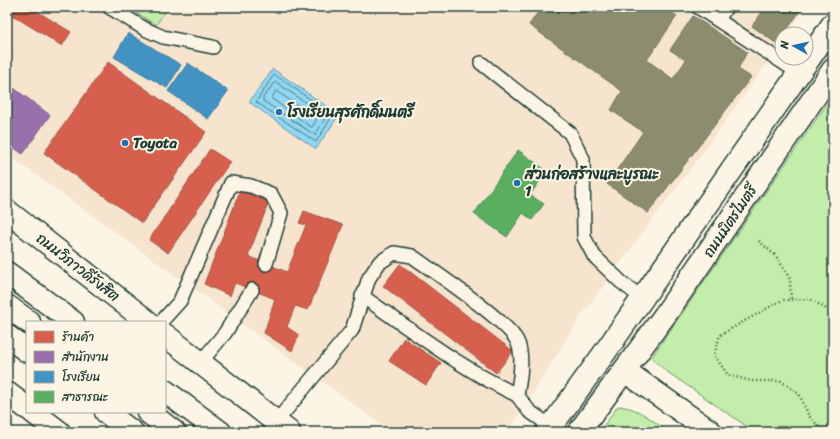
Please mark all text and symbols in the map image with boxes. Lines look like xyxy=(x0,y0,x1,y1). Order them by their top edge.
north arrow xyxy=(774,26,814,66)
text: N xyxy=(775,39,795,51)
place label: โรงเรียนสุรศักดิ์มนตรี xyxy=(287,99,416,125)
marker: โรงเรียนสุรศักดิ์มนตรี xyxy=(274,107,284,117)
place label: Toyota xyxy=(133,130,178,156)
marker: Toyota xyxy=(120,138,130,148)
place label: ส่วนก่อสร้างและบูรณะ 1 xyxy=(524,161,659,204)
street label: ถนนมิตรไมตรี xyxy=(696,177,765,263)
marker: ส่วนก่อสร้างและบูรณะ 1 xyxy=(512,178,522,188)
street label: ถนนวิภาวดีรังสิต xyxy=(30,226,126,308)
legend xyxy=(26,321,166,413)
text: ร้านค้า xyxy=(62,326,94,348)
text: สำนักงาน xyxy=(61,346,109,368)
text: โรงเรียน xyxy=(62,366,100,388)
text: สาธารณะ xyxy=(61,386,109,408)

